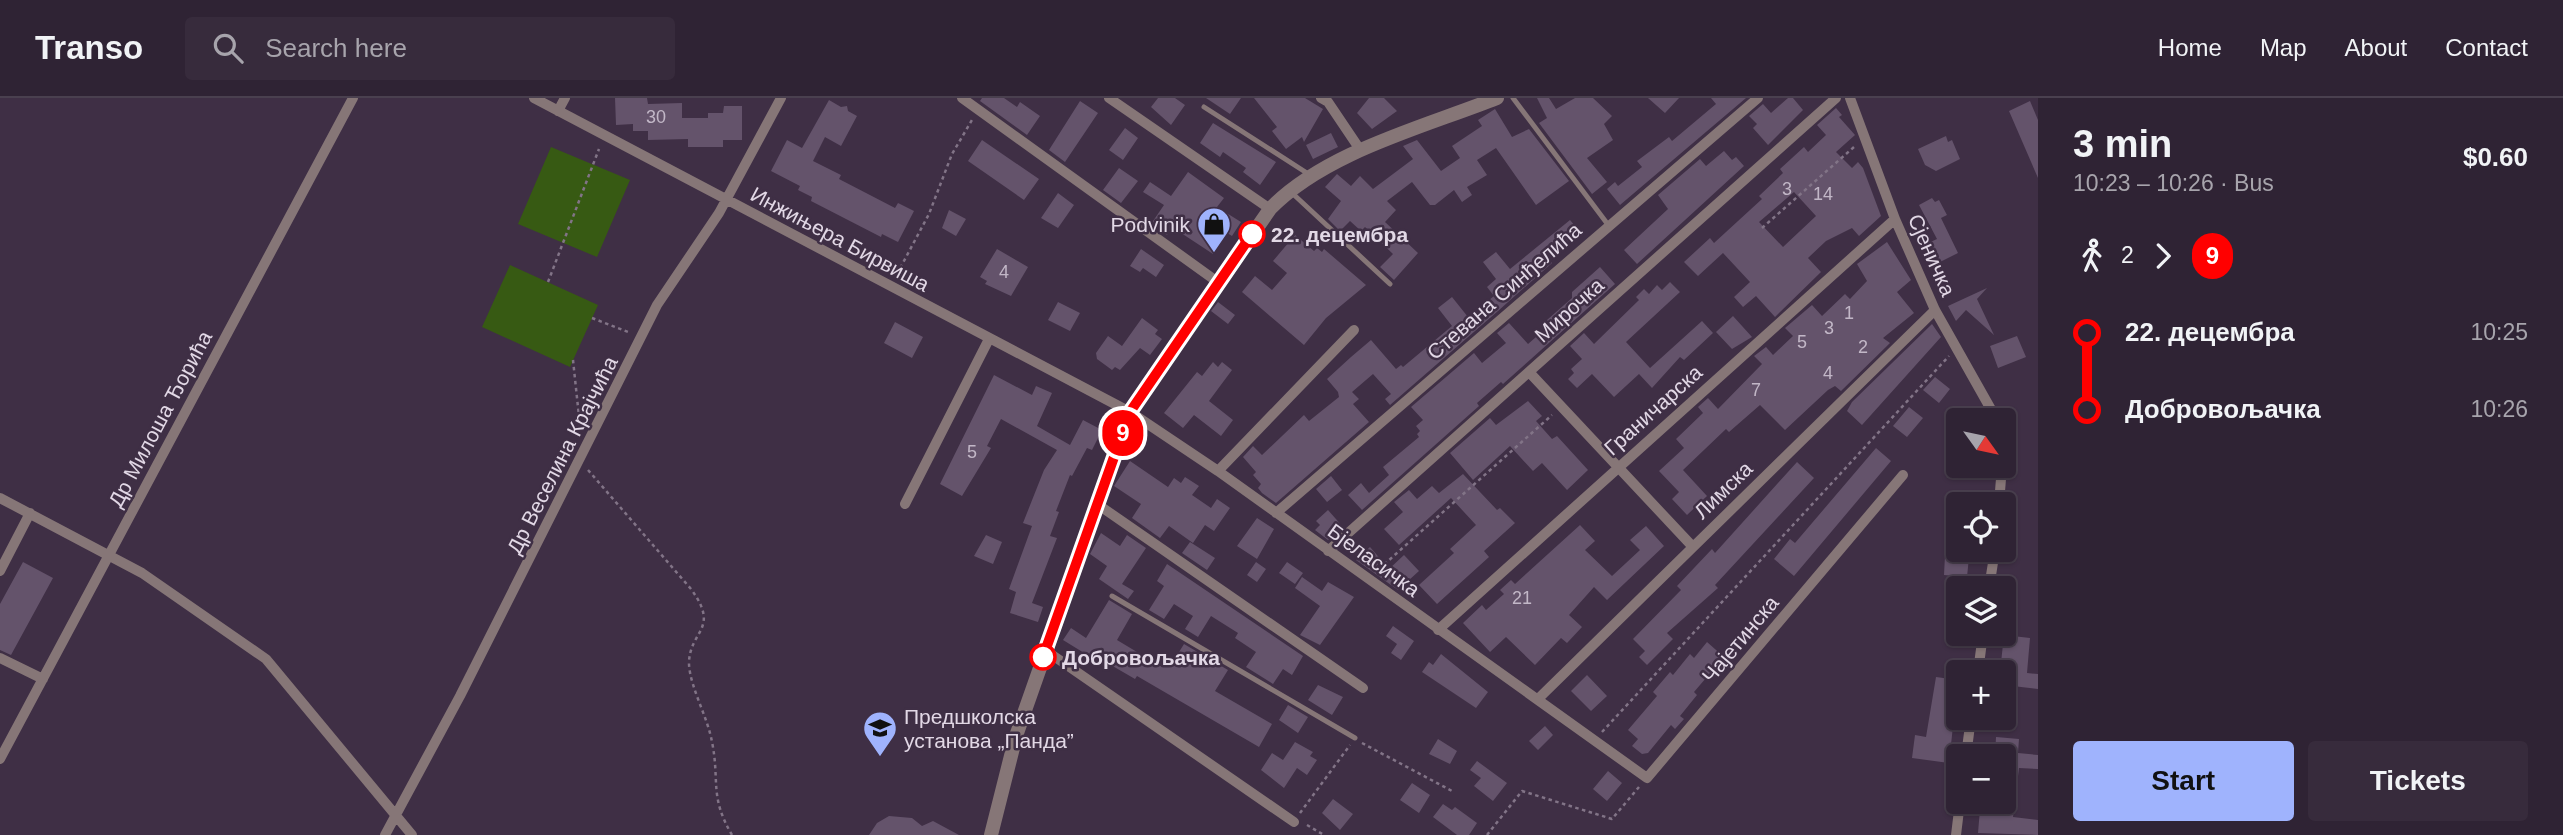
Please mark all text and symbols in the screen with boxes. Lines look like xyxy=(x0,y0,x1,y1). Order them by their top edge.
search box xyxy=(185,17,675,80)
text: Transo xyxy=(35,29,143,66)
icon: search xyxy=(209,29,247,67)
text: Search here xyxy=(265,33,407,63)
text: Home xyxy=(2158,34,2222,61)
text: Map xyxy=(2260,34,2307,61)
text: About xyxy=(2345,34,2407,61)
text: Contact xyxy=(2445,34,2528,61)
house number: 30 xyxy=(646,107,666,127)
text: 3 min xyxy=(2073,123,2172,165)
text: $0.60 xyxy=(2463,142,2528,172)
text: 10:23 – 10:26 · Bus xyxy=(2073,170,2274,196)
house number: 3 xyxy=(1782,179,1792,199)
street label: Инжињера Бирвиша xyxy=(747,182,934,296)
house number: 14 xyxy=(1813,184,1833,204)
shop icon: Podvinik xyxy=(1195,205,1233,254)
street label: Сјеничка xyxy=(1904,211,1960,300)
place label: Podvinik xyxy=(1111,213,1190,236)
street label: Стевана Синђелића xyxy=(1422,218,1586,364)
marker: 22. децембра xyxy=(1239,221,1265,247)
place label: 22. децембра xyxy=(1271,223,1408,246)
icon: walk xyxy=(2073,237,2111,275)
icon: forward xyxy=(2144,237,2182,275)
text: 2 xyxy=(2121,242,2134,268)
text: 9 xyxy=(2206,242,2219,269)
house number: 4 xyxy=(999,262,1009,282)
street label: Мирочка xyxy=(1530,273,1608,347)
house number: 1 xyxy=(1844,303,1854,323)
text: 22. децембра xyxy=(2125,317,2295,347)
house number: 3 xyxy=(1824,318,1834,338)
text: 10:25 xyxy=(2470,319,2528,345)
street label: Др Милоша Ђорића xyxy=(104,327,216,511)
house number: 5 xyxy=(1797,332,1807,352)
house number: 2 xyxy=(1858,337,1868,357)
street label: Др Веселина Крајчића xyxy=(502,352,622,557)
street label: Граничарска xyxy=(1600,360,1707,460)
house number: 4 xyxy=(1823,363,1833,383)
house number: 7 xyxy=(1751,380,1761,400)
text: Добровољачка xyxy=(2125,394,2321,424)
text: 10:26 xyxy=(2470,396,2528,422)
north arrow xyxy=(1946,408,2016,478)
map controls xyxy=(1946,408,2016,814)
line badge: 9 xyxy=(1100,410,1146,456)
text: 9 xyxy=(1116,419,1130,446)
house number: 5 xyxy=(967,442,977,462)
street label: Лимска xyxy=(1689,457,1757,523)
button: locate xyxy=(1946,492,2016,562)
street label: Бјеласичка xyxy=(1324,519,1425,601)
button: layers xyxy=(1946,576,2016,646)
house number: 21 xyxy=(1512,588,1532,608)
street label: Чајетинска xyxy=(1697,591,1783,687)
marker: Добровољачка xyxy=(1030,644,1056,670)
place label: Добровољачка xyxy=(1062,646,1220,669)
button: + xyxy=(1946,660,2016,730)
place label: Предшколска установа „Панда” xyxy=(904,705,1074,752)
school or university icon: Предшколска установа „Панда” xyxy=(861,709,899,758)
button: Start xyxy=(2073,741,2294,821)
button: Tickets xyxy=(2308,741,2528,821)
button: − xyxy=(1946,744,2016,814)

